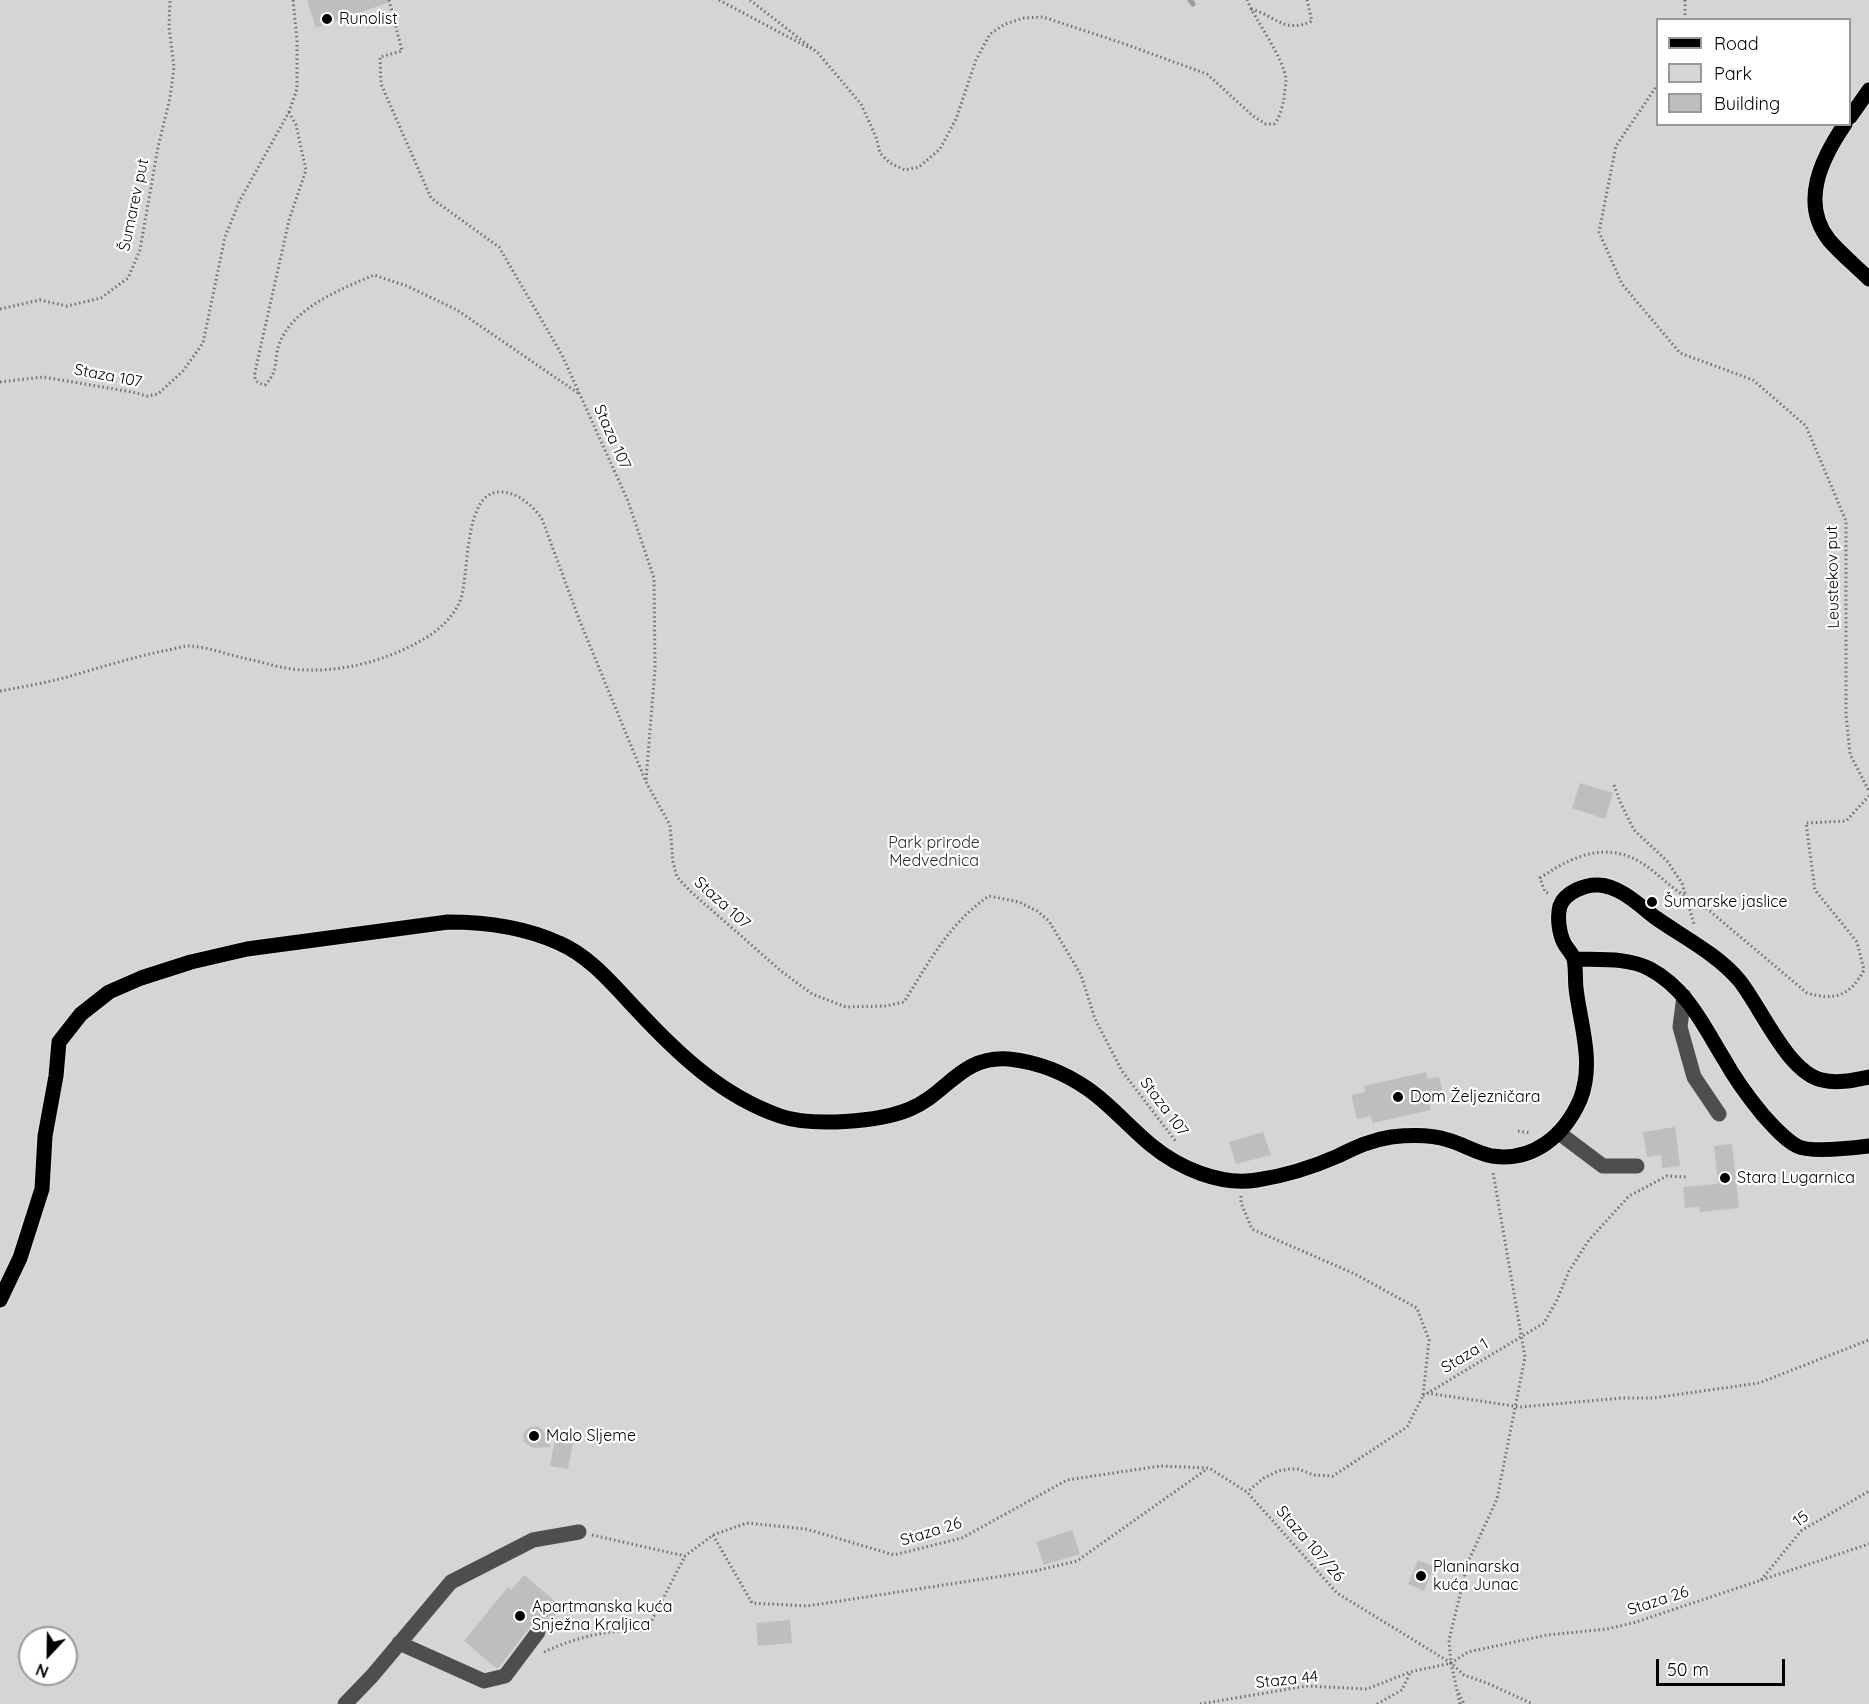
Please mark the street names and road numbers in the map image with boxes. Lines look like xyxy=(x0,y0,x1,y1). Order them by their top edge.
street label: Šumarev put xyxy=(115,157,153,253)
street label: Staza 107 xyxy=(72,360,144,392)
street label: Staza 107 xyxy=(589,402,635,472)
street label: Leustekov put xyxy=(1822,525,1844,629)
street label: Staza 107 xyxy=(690,873,754,933)
street label: Staza 107 xyxy=(1136,1074,1192,1140)
street label: Staza 1 xyxy=(1438,1334,1492,1378)
street label: Staza 107/26 xyxy=(1272,1502,1348,1586)
street label: 15 xyxy=(1789,1507,1813,1531)
street label: Staza 26 xyxy=(898,1514,964,1550)
street label: Staza 26 xyxy=(1625,1582,1691,1620)
street label: Staza 44 xyxy=(1255,1667,1319,1693)

